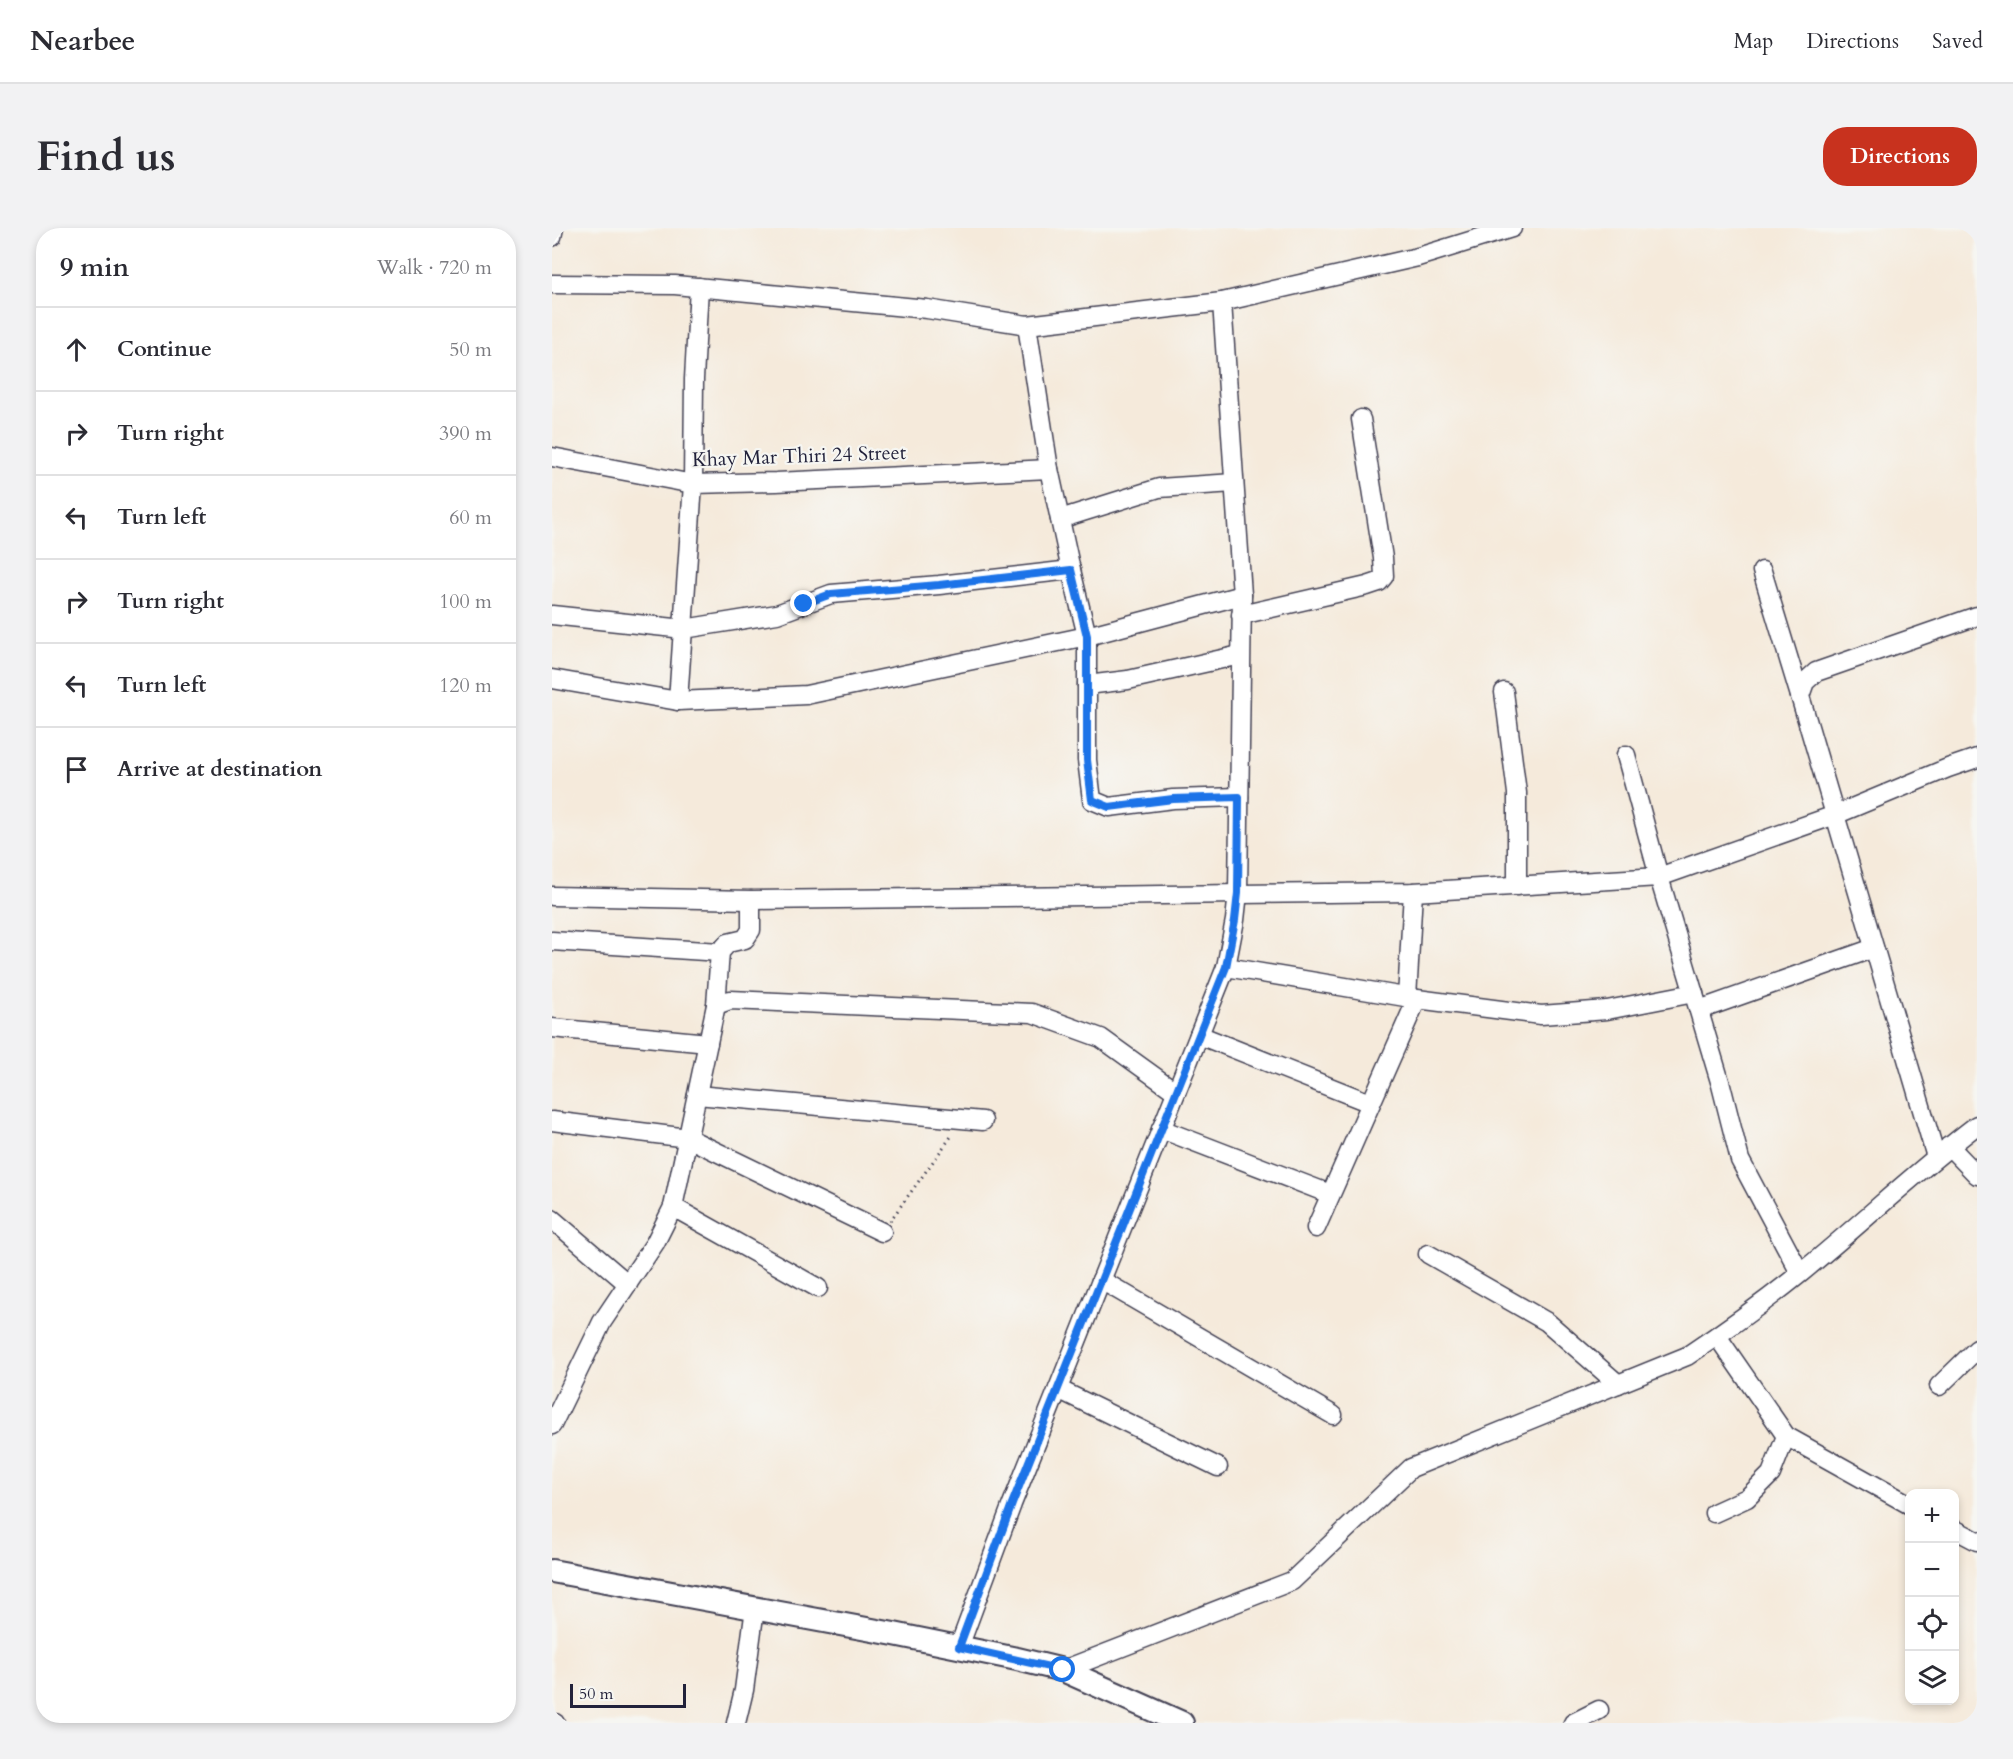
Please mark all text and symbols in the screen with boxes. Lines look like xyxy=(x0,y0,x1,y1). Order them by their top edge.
text: Nearbee xyxy=(30,22,135,60)
text: Map xyxy=(1733,27,1773,56)
text: Directions xyxy=(1806,27,1899,56)
text: Saved xyxy=(1932,27,1983,56)
button: Directions xyxy=(1823,127,1977,186)
text: Find us xyxy=(36,128,176,185)
text: 9 min xyxy=(60,250,129,285)
text: Walk · 720 m xyxy=(377,254,492,281)
icon: ahead xyxy=(60,333,93,366)
text: Continue xyxy=(117,334,212,364)
text: 50 m xyxy=(449,336,492,363)
icon: right xyxy=(60,417,93,450)
text: Turn right xyxy=(117,418,224,448)
text: 390 m xyxy=(439,420,492,447)
street label: Khay Mar Thiri 24 Street xyxy=(692,439,907,473)
icon: left xyxy=(60,501,93,534)
text: Turn left xyxy=(117,502,206,532)
text: 60 m xyxy=(449,504,492,531)
icon: right xyxy=(60,585,93,618)
text: Turn right xyxy=(117,586,224,616)
text: 100 m xyxy=(439,588,492,615)
route end xyxy=(790,590,816,616)
icon: left xyxy=(60,669,93,702)
text: Turn left xyxy=(117,670,206,700)
text: 120 m xyxy=(439,672,492,699)
icon: arrive xyxy=(60,753,93,786)
text: Arrive at destination xyxy=(117,754,322,784)
map controls xyxy=(1905,1489,1959,1705)
button: + xyxy=(1905,1489,1959,1543)
button: − xyxy=(1905,1543,1959,1597)
button: locate xyxy=(1905,1597,1959,1651)
button: layers xyxy=(1905,1651,1959,1705)
route start xyxy=(1049,1656,1075,1682)
scale bar xyxy=(570,1681,686,1708)
text: 50 m xyxy=(579,1683,613,1705)

